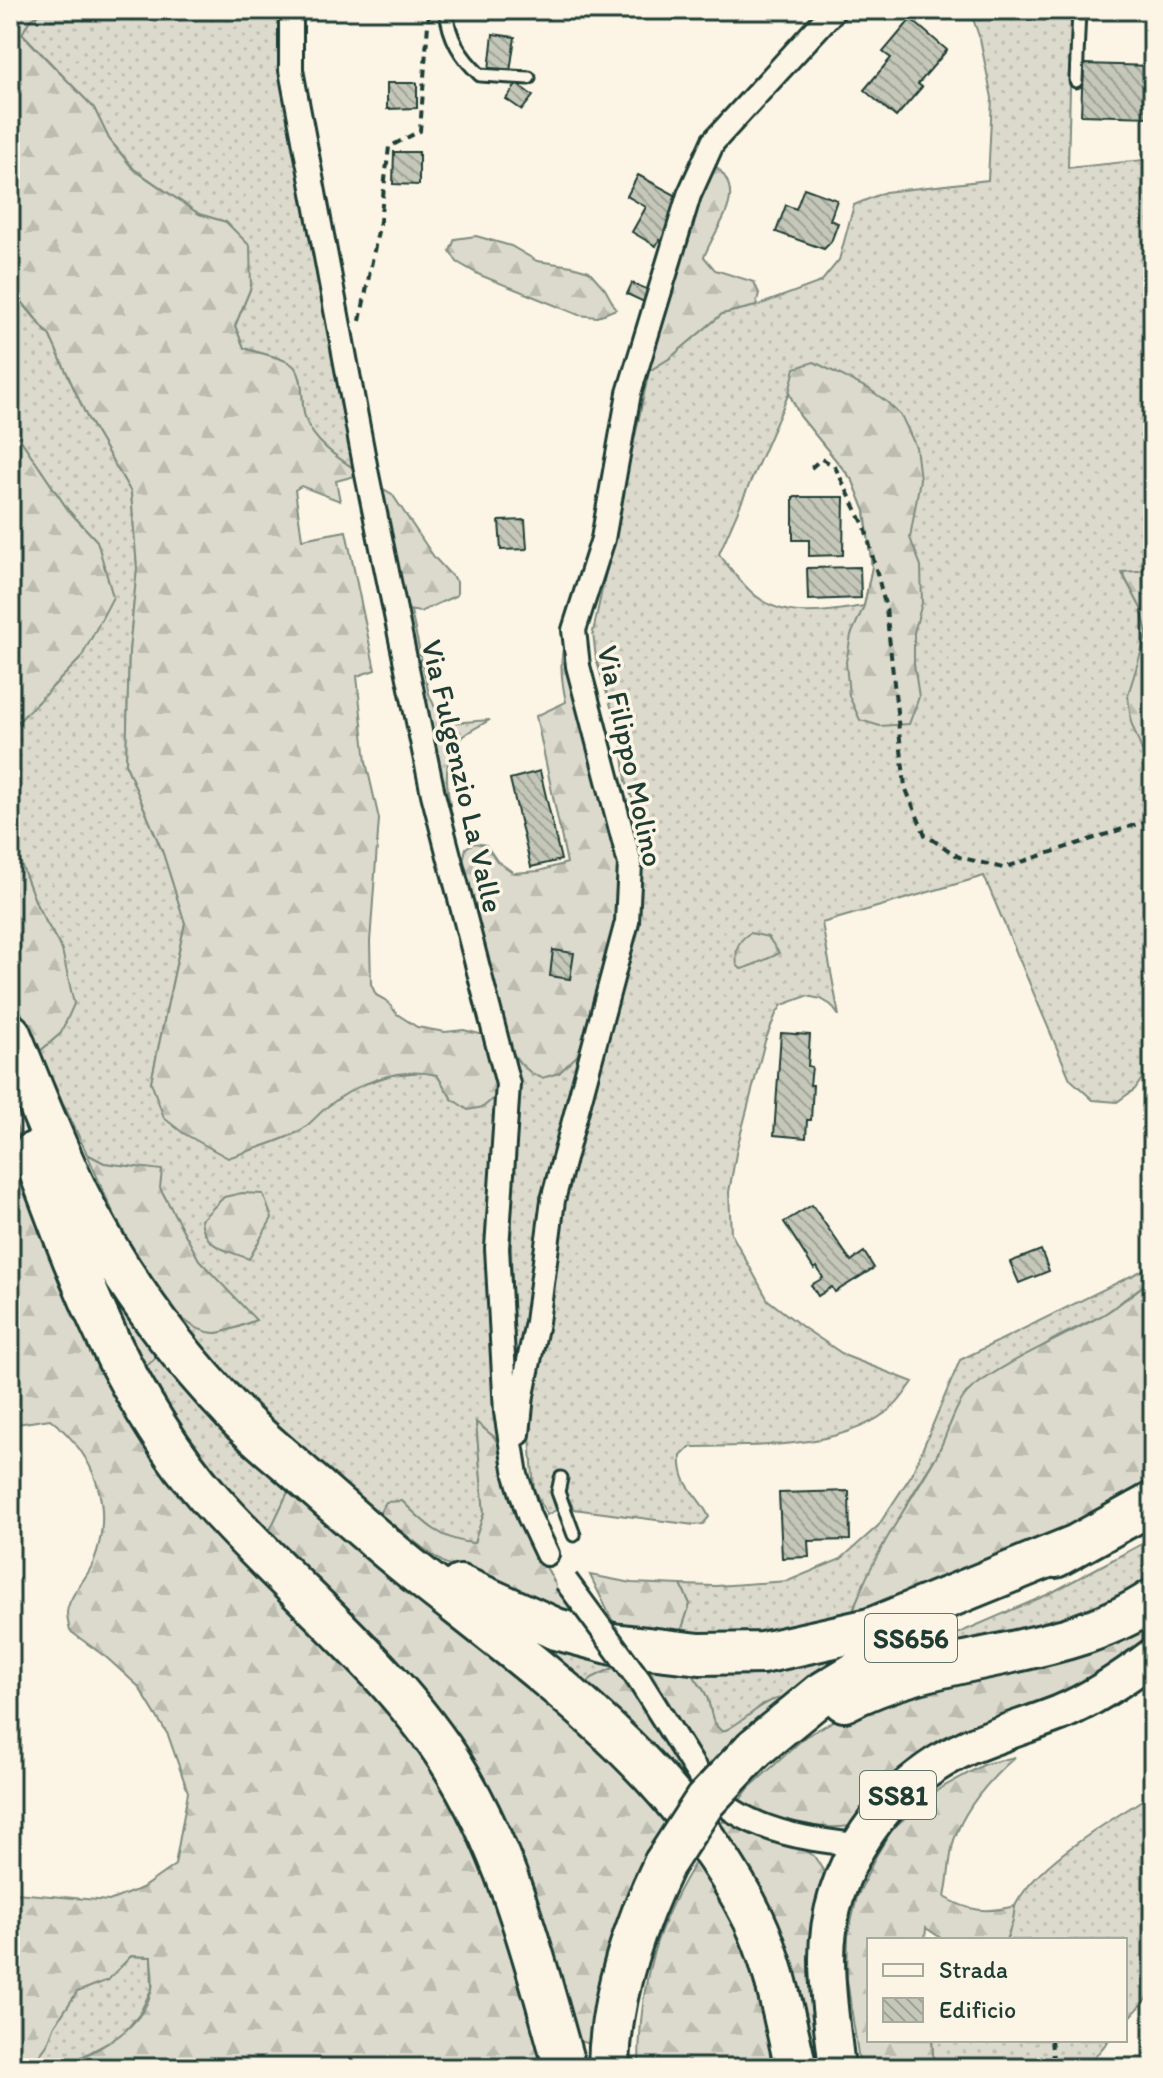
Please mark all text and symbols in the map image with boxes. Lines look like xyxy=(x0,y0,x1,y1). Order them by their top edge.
street label: Via Fulgenzio La Valle xyxy=(414,636,512,916)
street label: Via Filippo Molino xyxy=(590,642,672,870)
road number: SS656 xyxy=(865,1614,957,1662)
road number: SS81 xyxy=(860,1771,936,1819)
legend xyxy=(867,1938,1127,2042)
text: Strada xyxy=(939,1955,1008,1984)
text: Edificio xyxy=(939,1995,1016,2024)

